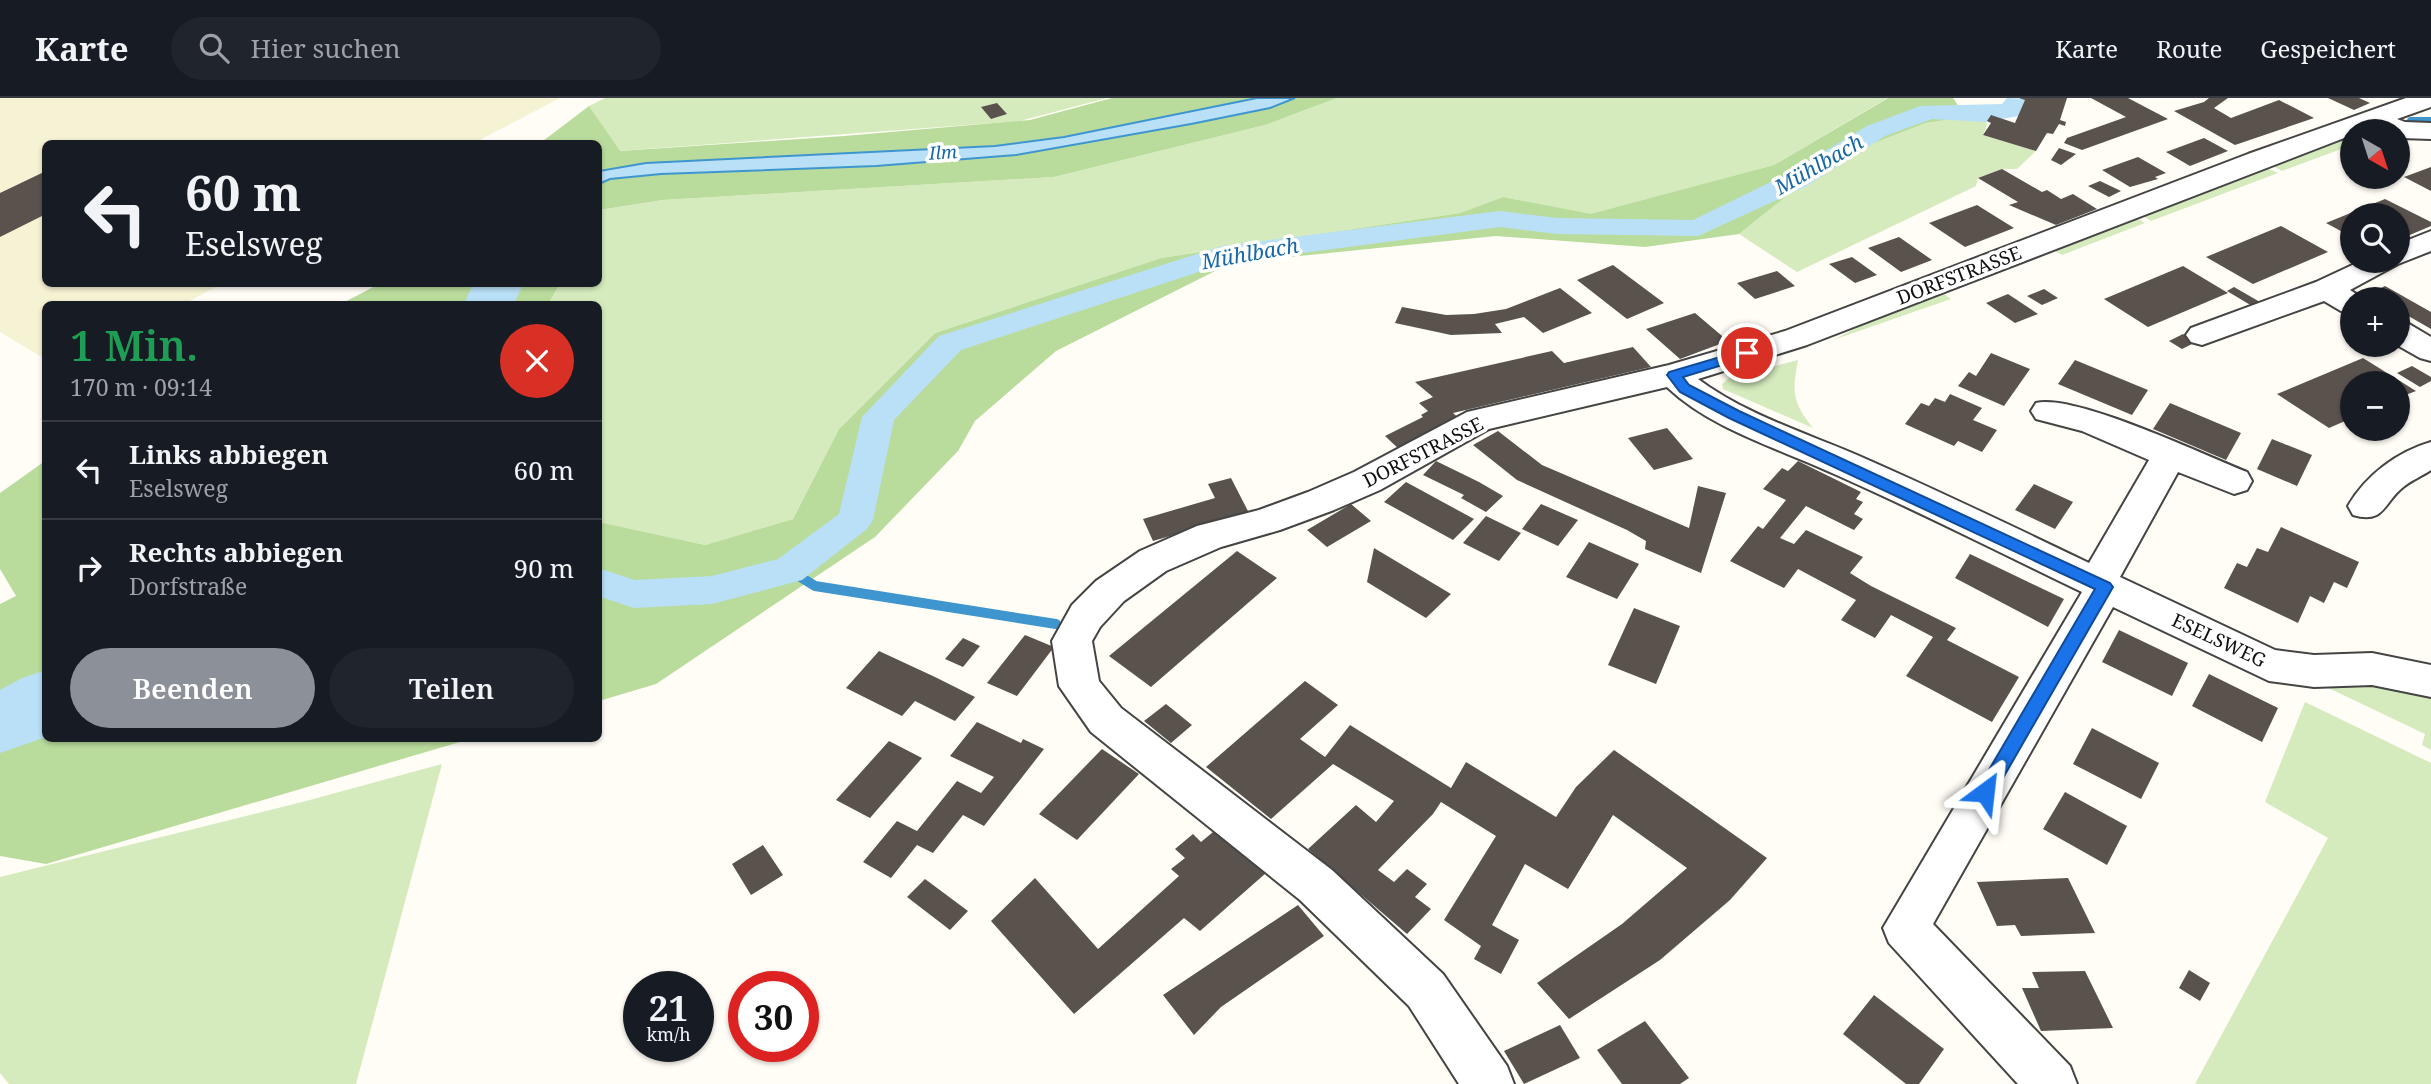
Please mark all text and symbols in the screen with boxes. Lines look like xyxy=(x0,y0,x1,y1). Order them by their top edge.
search box xyxy=(171,17,661,80)
text: Karte xyxy=(35,26,129,71)
icon: search xyxy=(195,29,233,67)
text: Hier suchen xyxy=(251,30,401,66)
text: Karte xyxy=(2055,32,2118,65)
text: Route xyxy=(2156,32,2222,65)
text: Gespeichert xyxy=(2260,32,2396,65)
north arrow xyxy=(2340,119,2410,189)
map controls xyxy=(2340,119,2410,441)
water label: Mühlbach xyxy=(1768,127,1868,201)
water label: Ilm xyxy=(927,139,958,165)
text: 60 m xyxy=(185,159,301,225)
icon: left xyxy=(70,168,161,259)
button: search xyxy=(2340,203,2410,273)
text: Eselsweg xyxy=(185,222,323,265)
water label: Mühlbach xyxy=(1198,231,1301,275)
street label: DORFSTRASSE xyxy=(1893,239,2025,311)
button: + xyxy=(2340,287,2410,357)
text: 1 Min. xyxy=(70,316,198,373)
pin xyxy=(1717,323,1777,383)
button: close xyxy=(500,324,574,398)
icon: arrive xyxy=(1728,334,1766,372)
text: 170 m · 09:14 xyxy=(70,371,212,403)
button: − xyxy=(2340,371,2410,441)
street label: DORFSTRASSE xyxy=(1358,410,1488,493)
text: Links abbiegen xyxy=(129,436,328,472)
icon: left xyxy=(70,451,108,489)
text: 60 m xyxy=(514,452,574,488)
text: Eselsweg xyxy=(129,472,228,504)
text: Rechts abbiegen xyxy=(129,534,343,570)
icon: right xyxy=(70,549,108,587)
text: 90 m xyxy=(514,550,574,586)
text: Dorfstraße xyxy=(129,570,247,602)
street label: ESELSWEG xyxy=(2168,607,2271,673)
button: Beenden xyxy=(70,648,315,728)
button: Teilen xyxy=(329,648,574,728)
position arrow xyxy=(1948,755,2022,829)
speed limit sign: 30 xyxy=(728,971,819,1062)
text: 21 xyxy=(649,984,688,1031)
text: km/h xyxy=(646,1022,691,1046)

